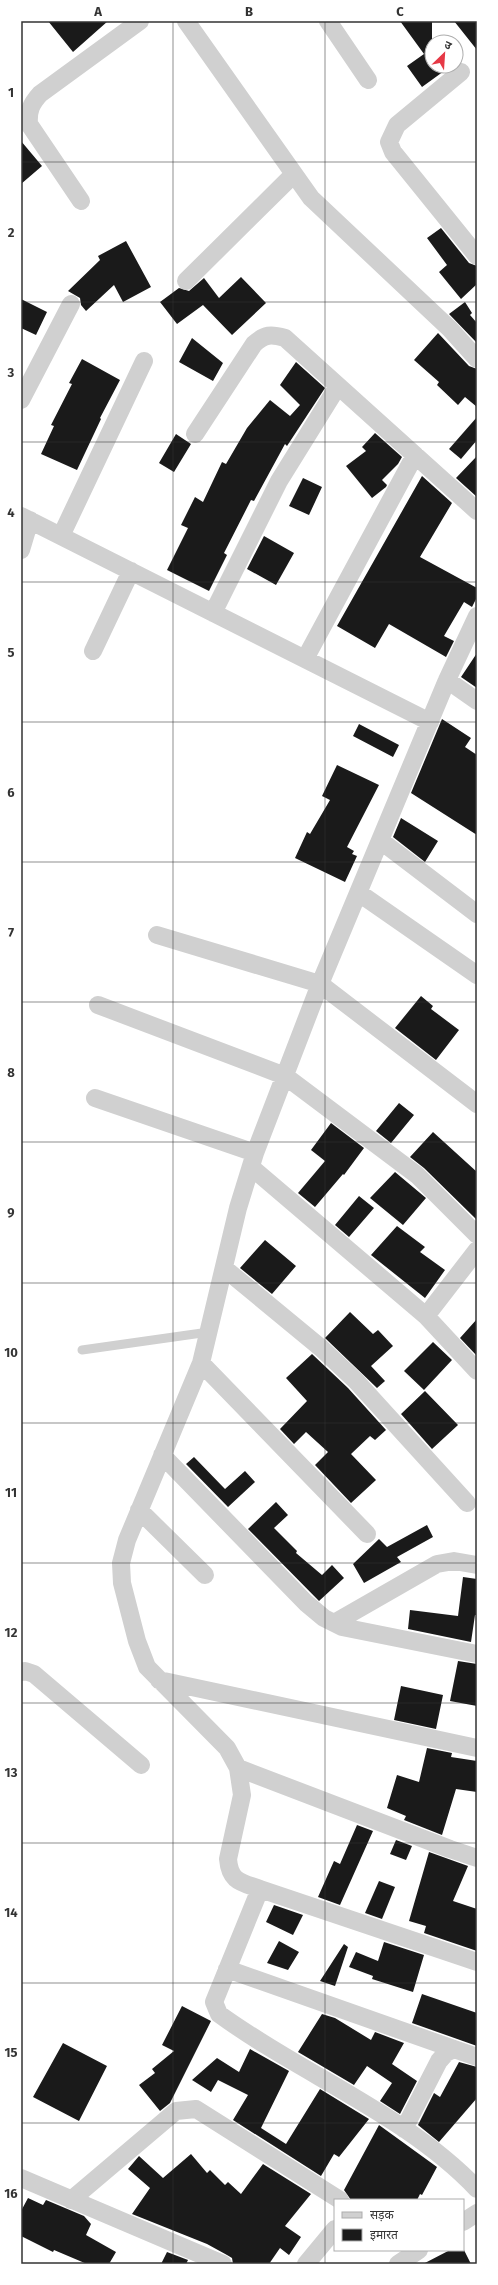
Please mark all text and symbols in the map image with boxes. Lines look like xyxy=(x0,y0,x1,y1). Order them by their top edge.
text: A xyxy=(93,4,102,19)
text: B xyxy=(245,4,253,19)
text: C xyxy=(396,4,404,19)
north arrow xyxy=(424,34,464,74)
text: उ xyxy=(442,38,454,53)
text: 1 xyxy=(8,85,14,100)
text: 2 xyxy=(8,225,15,240)
text: 3 xyxy=(7,365,15,380)
text: 4 xyxy=(7,505,15,520)
text: 5 xyxy=(8,645,15,660)
text: 6 xyxy=(7,785,15,800)
text: 7 xyxy=(8,925,14,940)
text: 8 xyxy=(7,1065,15,1080)
text: 9 xyxy=(7,1205,15,1220)
text: 10 xyxy=(4,1345,18,1360)
text: 11 xyxy=(5,1485,17,1500)
text: 12 xyxy=(5,1625,18,1640)
text: 13 xyxy=(5,1765,18,1780)
text: 14 xyxy=(4,1905,18,1920)
text: 15 xyxy=(4,2045,18,2060)
text: 16 xyxy=(4,2186,18,2201)
legend xyxy=(334,2199,464,2251)
text: सड़क xyxy=(370,2208,395,2222)
text: इमारत xyxy=(370,2228,399,2242)

